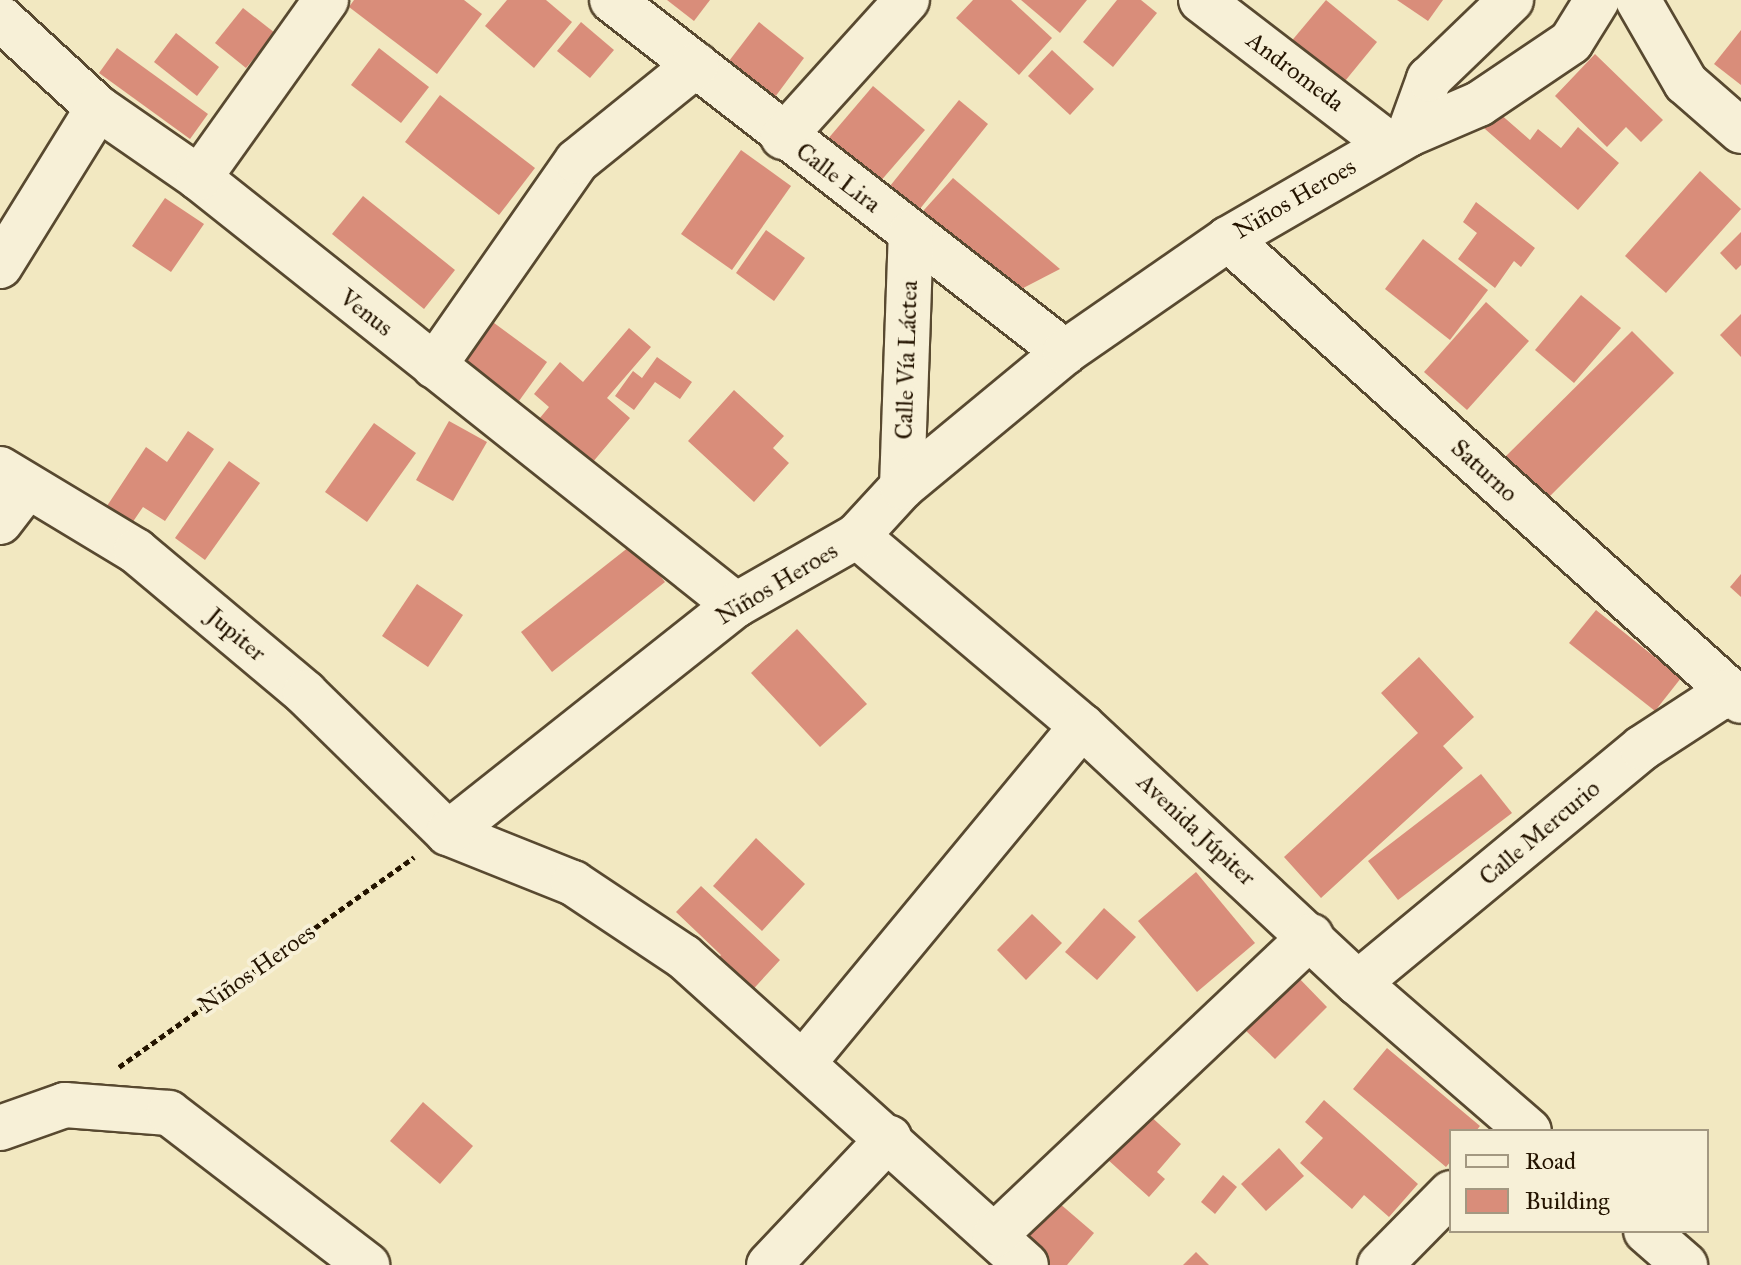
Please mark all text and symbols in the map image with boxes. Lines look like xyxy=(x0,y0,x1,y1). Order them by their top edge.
street label: Andromeda xyxy=(1241,26,1349,118)
street label: Calle Lira xyxy=(790,137,886,219)
street label: Niños Heroes xyxy=(1229,152,1361,246)
street label: Calle Vía Láctea xyxy=(890,280,924,440)
street label: Venus xyxy=(334,283,398,343)
street label: Saturno xyxy=(1445,434,1523,508)
street label: Niños Heroes xyxy=(711,537,843,631)
street label: Jupiter xyxy=(201,602,271,668)
street label: Avenida Júpiter xyxy=(1131,768,1261,892)
street label: Calle Mercurio xyxy=(1474,774,1606,892)
street label: Niños Heroes xyxy=(193,918,321,1020)
legend xyxy=(1449,1129,1709,1233)
text: Road xyxy=(1525,1146,1576,1176)
text: Building xyxy=(1525,1186,1610,1216)

